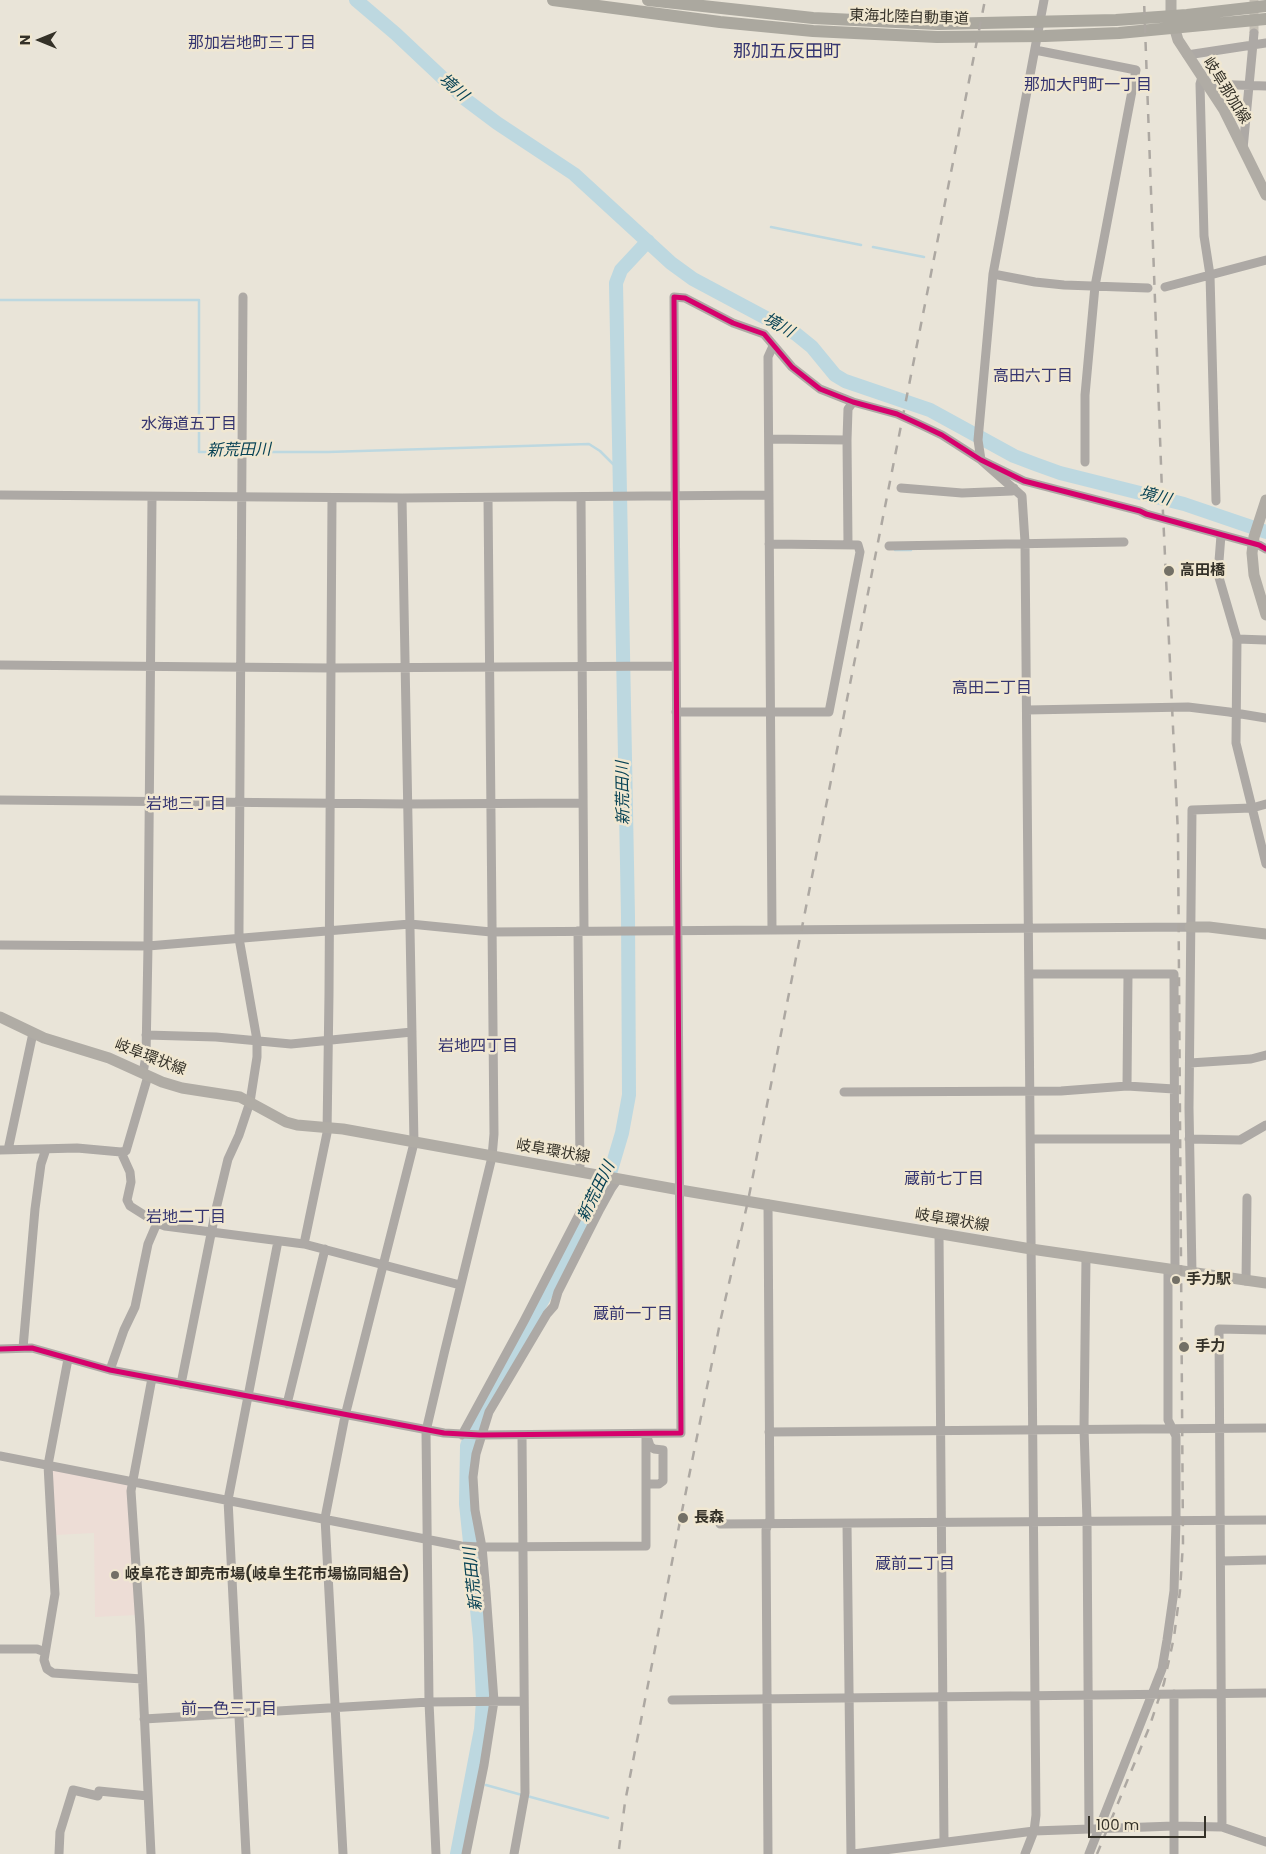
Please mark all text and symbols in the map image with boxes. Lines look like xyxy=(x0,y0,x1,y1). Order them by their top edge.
street label: 東海北陸自動車道 xyxy=(849,7,969,29)
north arrow xyxy=(15,15,65,65)
district label: 那加岩地町三丁目 xyxy=(188,34,316,54)
text: N xyxy=(15,35,35,45)
district label: 那加五反田町 xyxy=(733,41,841,63)
street label: 岐阜那加線 xyxy=(1198,54,1254,128)
water label: 境川 xyxy=(435,70,471,106)
district label: 那加大門町一丁目 xyxy=(1024,76,1152,96)
water label: 境川 xyxy=(759,310,797,342)
district label: 高田六丁目 xyxy=(993,367,1073,387)
district label: 水海道五丁目 xyxy=(141,415,237,435)
water label: 新荒田川 xyxy=(207,441,271,461)
water label: 境川 xyxy=(1137,484,1173,510)
place label: 高田橋 xyxy=(1180,562,1225,580)
marker: 高田橋 xyxy=(1162,564,1176,578)
district label: 高田二丁目 xyxy=(952,679,1032,699)
water label: 新荒田川 xyxy=(614,761,634,825)
district label: 岩地三丁目 xyxy=(146,795,226,815)
street label: 岐阜環状線 xyxy=(112,1036,188,1080)
district label: 岩地四丁目 xyxy=(438,1037,518,1057)
street label: 岐阜環状線 xyxy=(515,1137,591,1167)
water label: 新荒田川 xyxy=(574,1159,620,1225)
district label: 蔵前七丁目 xyxy=(904,1170,984,1190)
street label: 岐阜環状線 xyxy=(914,1206,990,1236)
district label: 岩地二丁目 xyxy=(146,1208,226,1228)
place label: 手力駅 xyxy=(1186,1271,1231,1289)
marker: 手力駅 xyxy=(1170,1274,1182,1286)
district label: 蔵前一丁目 xyxy=(593,1305,673,1325)
place label: 手力 xyxy=(1195,1338,1225,1356)
marker: 手力 xyxy=(1177,1340,1191,1354)
place label: 長森 xyxy=(694,1509,724,1527)
marker: 長森 xyxy=(676,1511,690,1525)
water label: 新荒田川 xyxy=(461,1546,487,1612)
district label: 蔵前二丁目 xyxy=(875,1555,955,1575)
place label: 岐阜花き卸売市場(岐阜生花市場協同組合) xyxy=(125,1566,409,1584)
marker: 岐阜花き卸売市場(岐阜生花市場協同組合) xyxy=(109,1569,121,1581)
district label: 前一色三丁目 xyxy=(181,1700,277,1720)
scale bar xyxy=(1091,1806,1208,1838)
text: 100 m xyxy=(1096,1814,1139,1835)

